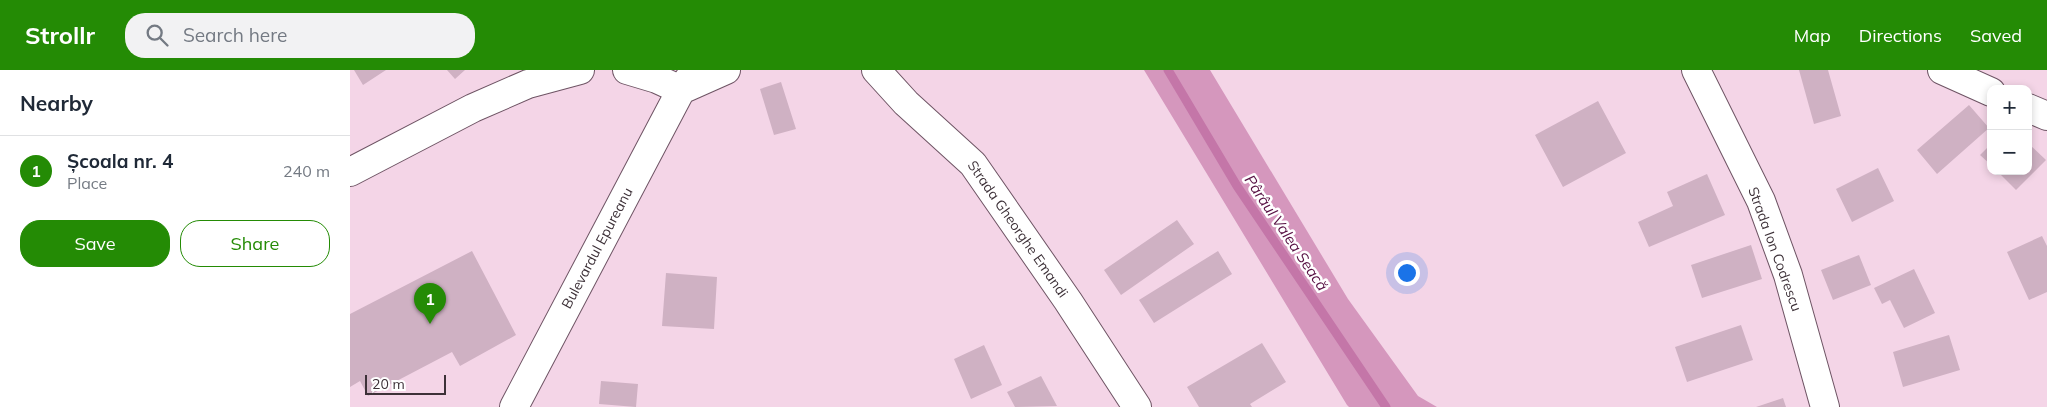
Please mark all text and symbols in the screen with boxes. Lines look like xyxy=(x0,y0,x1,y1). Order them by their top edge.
search box xyxy=(125,13,475,58)
text: Strollr xyxy=(25,20,95,50)
icon: search xyxy=(143,21,171,49)
text: Search here xyxy=(183,23,287,47)
text: Map xyxy=(1794,24,1831,47)
text: Directions xyxy=(1859,24,1942,47)
text: Saved xyxy=(1970,24,2022,47)
map controls xyxy=(1987,85,2032,175)
button: + xyxy=(1987,85,2032,130)
text: Nearby xyxy=(20,90,93,116)
button: − xyxy=(1987,130,2032,175)
text: Școala nr. 4 xyxy=(67,149,173,173)
street label: Strada Gheorghe Emandi xyxy=(964,157,1072,301)
text: 1 xyxy=(31,161,41,181)
text: 240 m xyxy=(283,161,330,181)
water label: Pârâul Valea Seacă xyxy=(1241,171,1332,294)
text: Place xyxy=(67,173,107,193)
street label: Bulevardul Epureanu xyxy=(557,184,637,312)
street label: Strada Ion Codrescu xyxy=(1744,184,1806,314)
button: Save xyxy=(20,220,170,267)
button: Share xyxy=(180,220,330,267)
your location xyxy=(1394,260,1420,286)
pin: 1 xyxy=(414,283,446,324)
scale bar xyxy=(365,372,446,395)
text: 20 m xyxy=(372,375,405,393)

